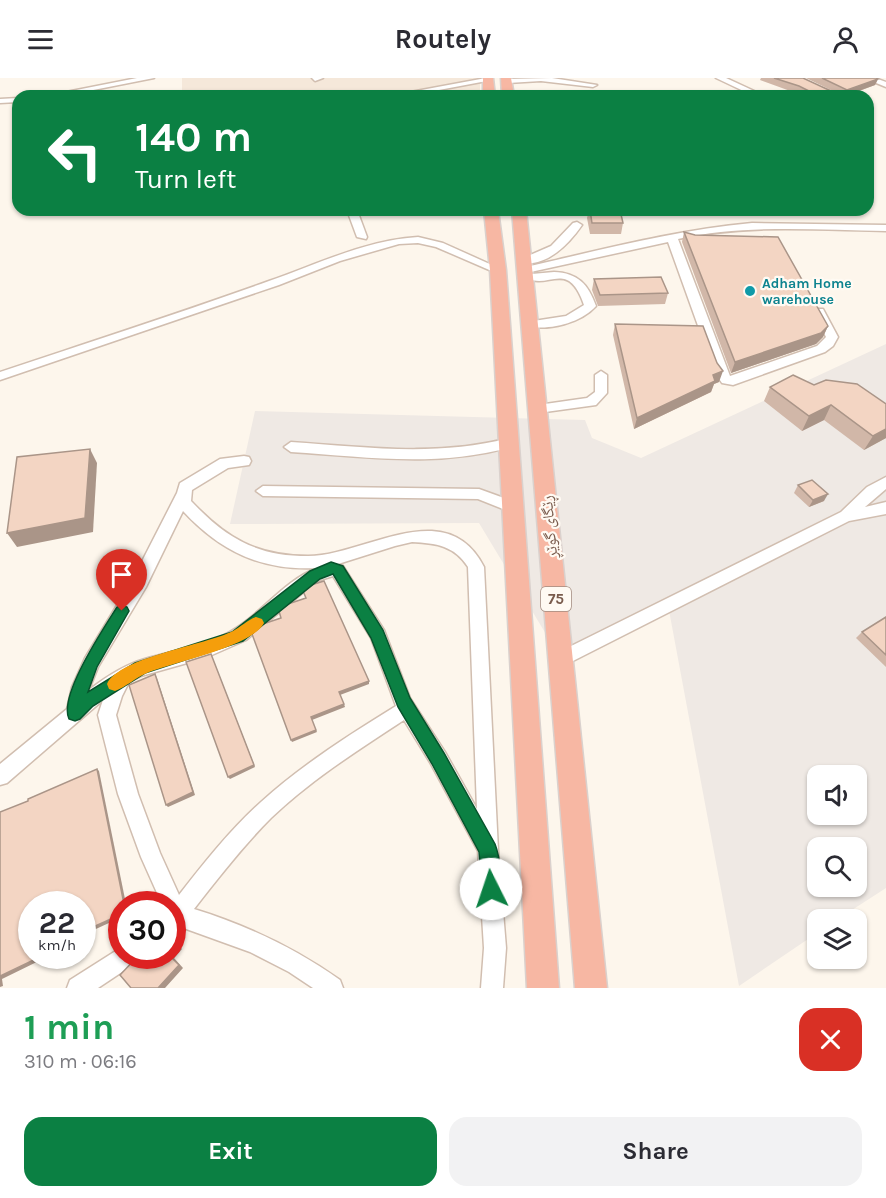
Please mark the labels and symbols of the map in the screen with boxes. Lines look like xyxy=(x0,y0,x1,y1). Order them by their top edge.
place label: Adham Home warehouse xyxy=(762,275,852,308)
marker: Adham Home warehouse xyxy=(743,284,757,298)
street label: ڕێگای گوێڕ xyxy=(537,495,565,560)
pin xyxy=(96,549,147,611)
road number: 75 xyxy=(541,587,571,611)
position arrow xyxy=(459,857,523,921)
speed limit sign: 30 xyxy=(108,891,186,969)

